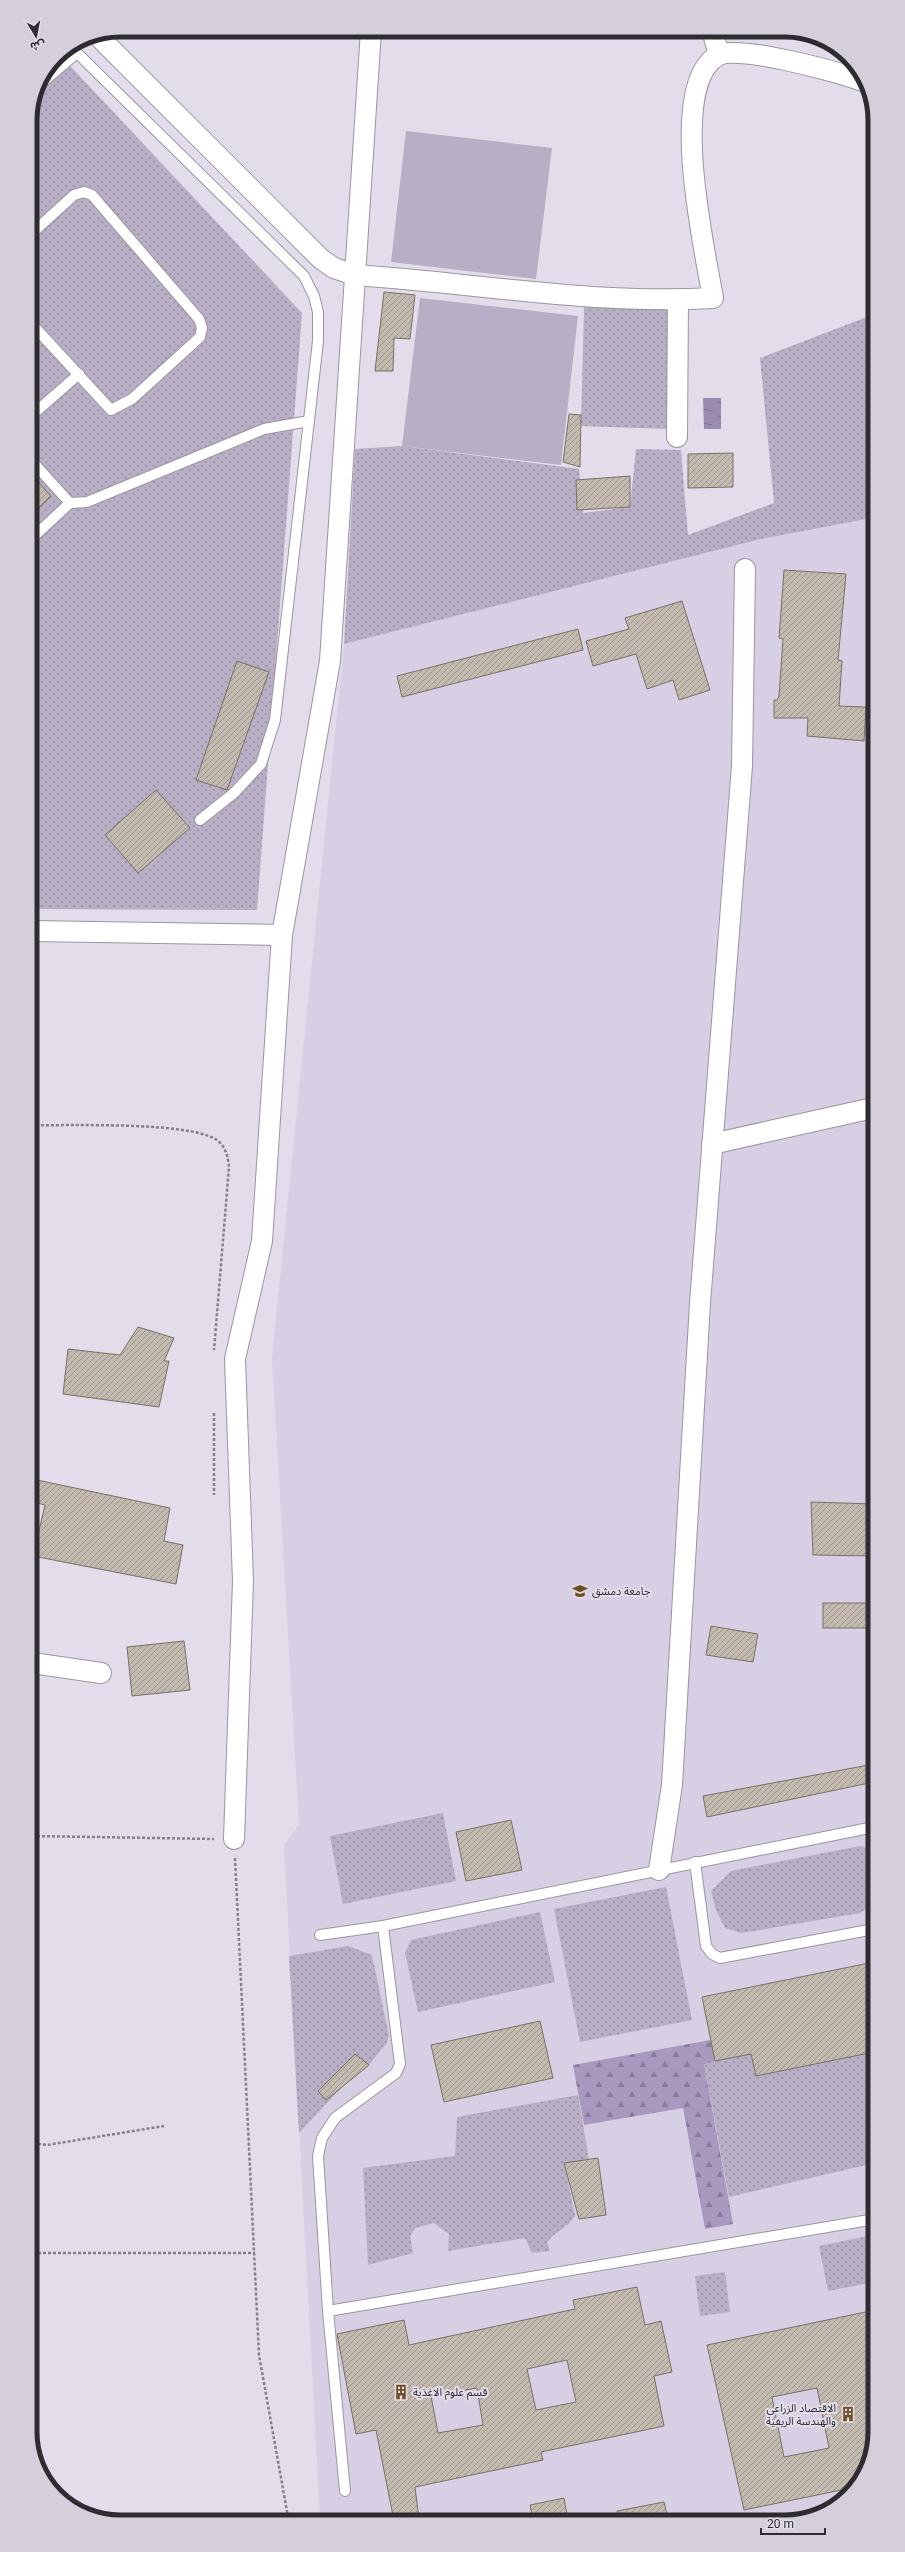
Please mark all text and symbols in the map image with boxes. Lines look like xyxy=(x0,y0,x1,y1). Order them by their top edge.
north arrow xyxy=(16,16,56,56)
text: ش xyxy=(29,38,46,53)
school or university icon: جامعة دمشق xyxy=(571,1582,589,1600)
place label: جامعة دمشق xyxy=(592,1585,651,1598)
building icon: قسم علوم الاغذية xyxy=(392,2383,410,2401)
place label: قسم علوم الاغذية xyxy=(413,2386,487,2401)
place label: الاقتصاد الزراعي والهندسة الريفية xyxy=(766,2402,836,2428)
building icon: الاقتصاد الزراعي والهندسة الريفية xyxy=(839,2405,857,2423)
scale bar xyxy=(761,2510,825,2536)
text: 20 m xyxy=(767,2517,794,2531)

